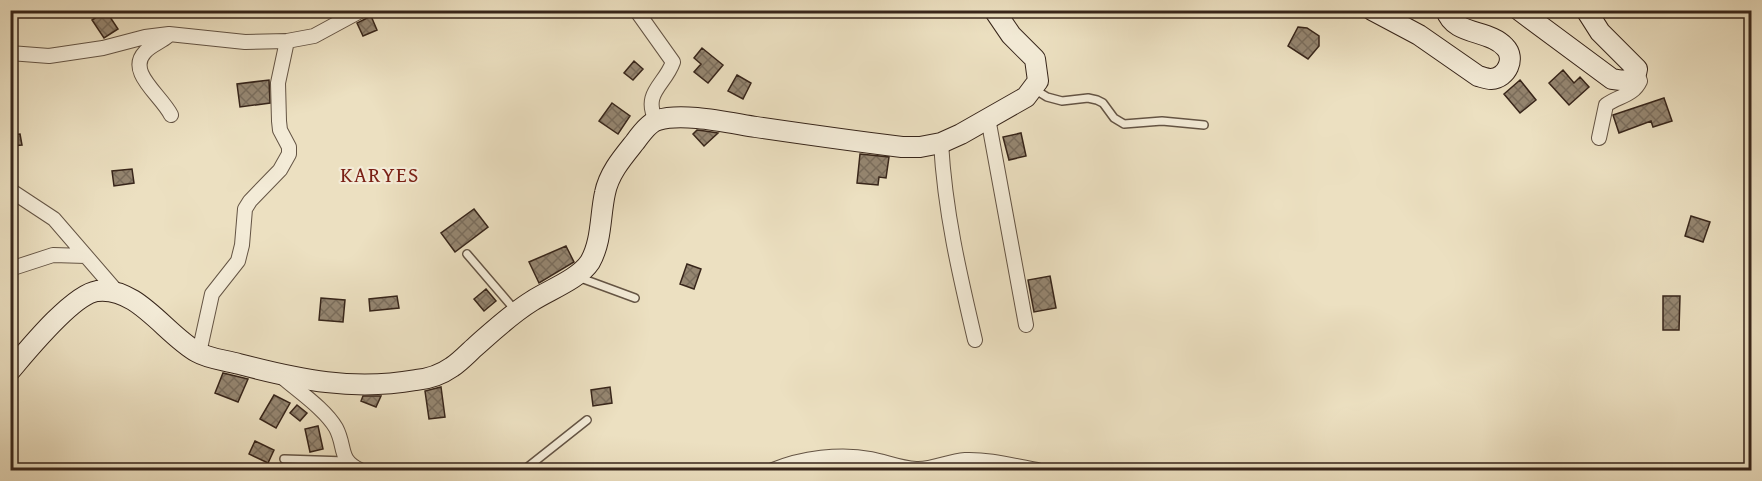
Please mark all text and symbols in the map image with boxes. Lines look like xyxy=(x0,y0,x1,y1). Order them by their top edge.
district label: KARYES xyxy=(340,159,420,190)

